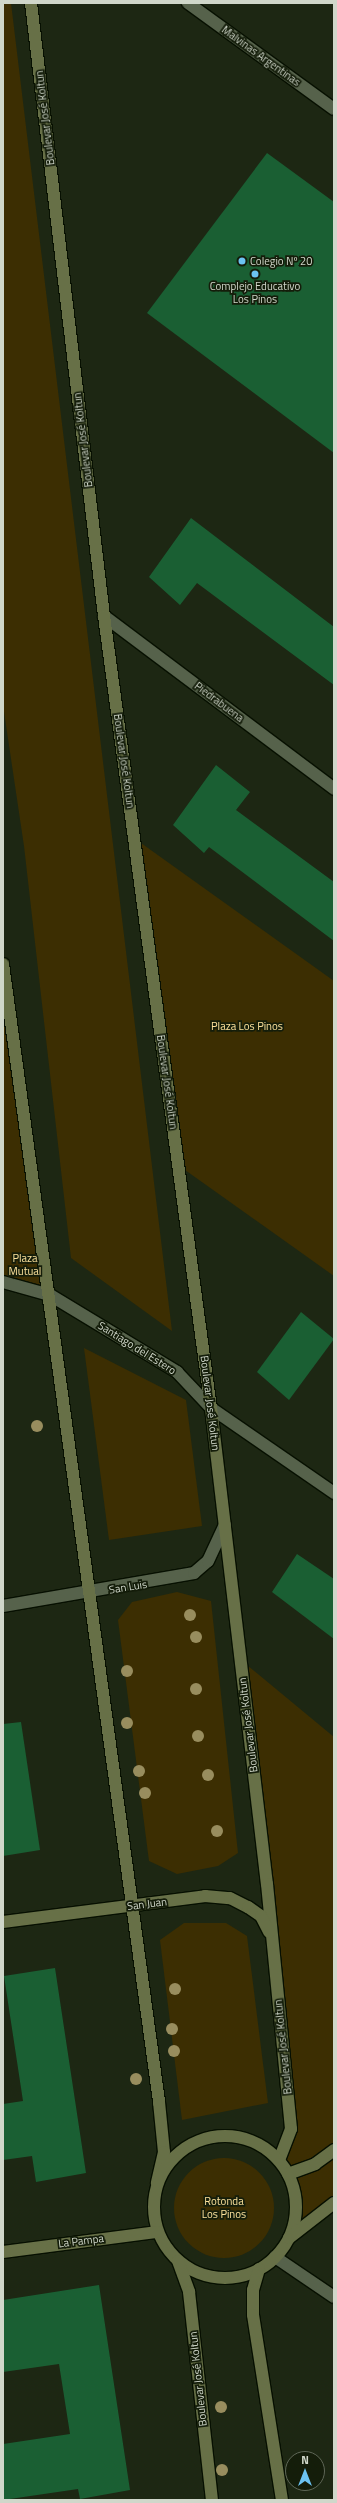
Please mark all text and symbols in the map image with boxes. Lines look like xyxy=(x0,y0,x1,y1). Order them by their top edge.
street label: Malvinas Argentinas xyxy=(219,23,303,89)
street label: Boulevar José Koltun xyxy=(33,70,57,166)
place label: Colegio Nº 20 xyxy=(250,254,312,268)
marker: Colegio Nº 20 xyxy=(237,256,247,266)
marker: Complejo Educativo Los Pinos xyxy=(250,269,260,279)
place label: Complejo Educativo Los Pinos xyxy=(210,280,300,306)
street label: Boulevar José Koltun xyxy=(71,392,95,488)
street label: Piedrabuena xyxy=(192,679,246,725)
street label: Boulevar José Koltun xyxy=(111,713,137,809)
park label: Plaza Los Pinos xyxy=(211,1019,283,1033)
street label: Boulevar José Koltun xyxy=(154,1034,180,1130)
park label: Plaza Mutual xyxy=(9,1252,41,1278)
street label: Santiago del Estero xyxy=(96,1319,178,1377)
street label: Boulevar José Koltun xyxy=(198,1355,222,1451)
street label: San Luis xyxy=(108,1577,148,1597)
street label: Boulevar José Koltun xyxy=(236,1677,260,1773)
street label: San Juan xyxy=(126,1895,168,1913)
street label: Boulevar José Koltun xyxy=(271,1999,295,2095)
park label: Rotonda Los Pinos xyxy=(202,2195,246,2221)
street label: La Pampa xyxy=(58,2232,104,2250)
street label: Boulevar José Koltun xyxy=(186,2331,210,2427)
north arrow xyxy=(285,2451,325,2491)
text: N xyxy=(301,2452,309,2468)

